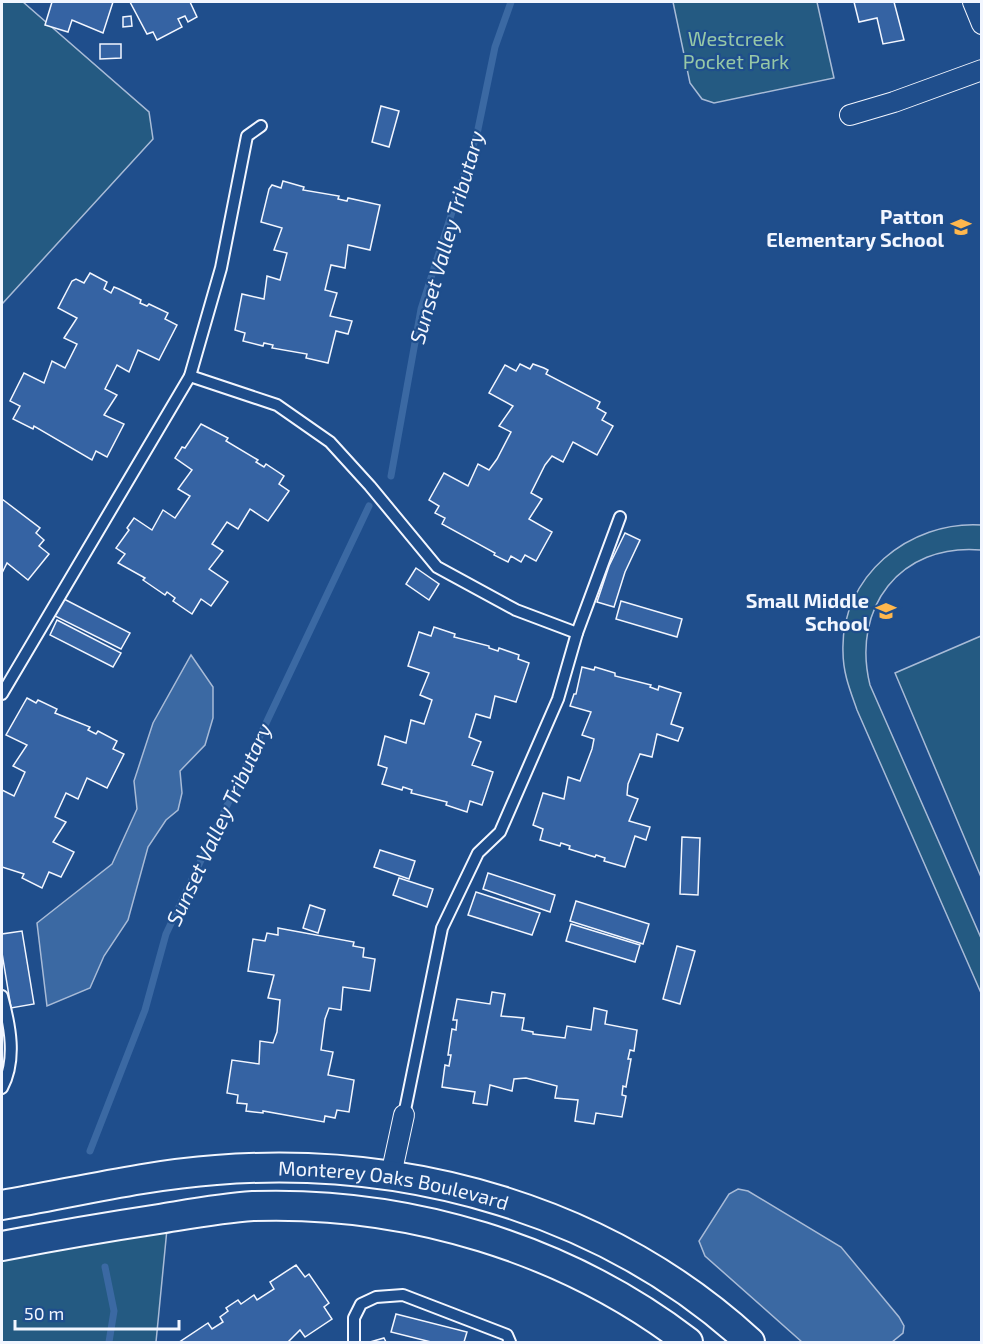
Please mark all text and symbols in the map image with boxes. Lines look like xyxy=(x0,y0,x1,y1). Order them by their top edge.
park label: Westcreek Pocket Park xyxy=(683,26,789,73)
water label: Sunset Valley Tributary xyxy=(404,128,489,347)
place label: Patton Elementary School xyxy=(766,204,944,252)
school or university icon: Patton Elementary School xyxy=(949,215,973,239)
place label: Small Middle School xyxy=(746,588,869,635)
school or university icon: Small Middle School xyxy=(874,599,898,623)
water label: Sunset Valley Tributary xyxy=(160,719,277,930)
street label: Monterey Oaks Boulevard xyxy=(278,1156,512,1214)
scale bar xyxy=(15,1293,178,1331)
text: 50 m xyxy=(24,1302,64,1324)

